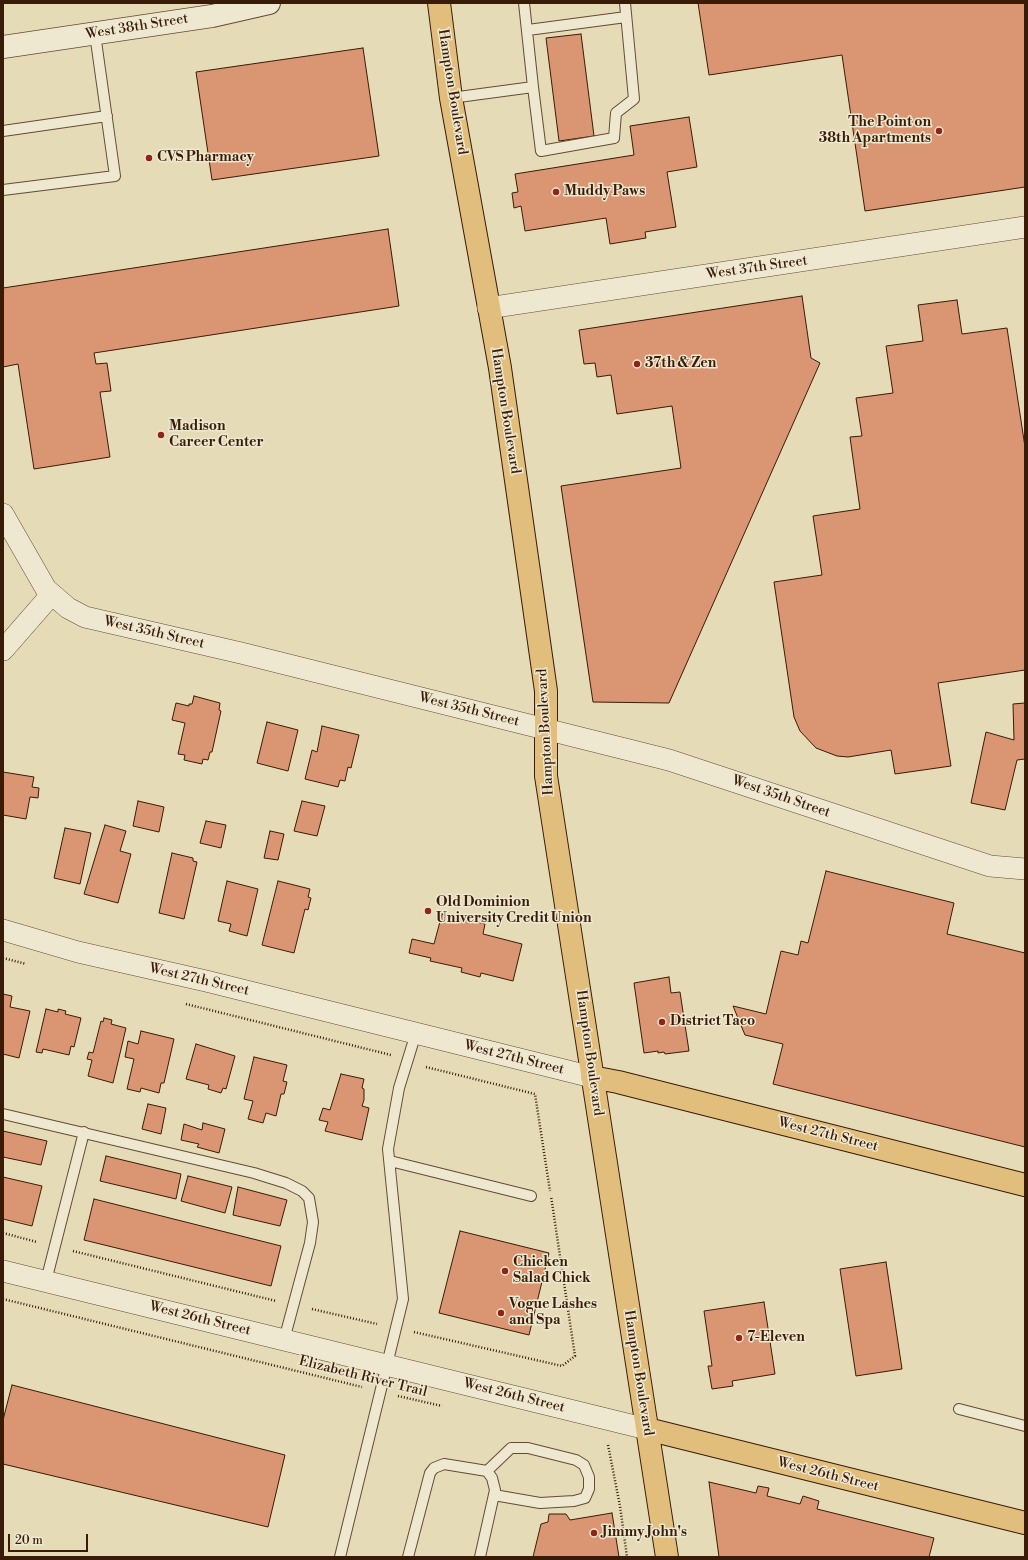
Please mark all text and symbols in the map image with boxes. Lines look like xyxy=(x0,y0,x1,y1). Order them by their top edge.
street label: West 38th Street xyxy=(85,11,189,43)
street label: Hampton Boulevard xyxy=(434,28,470,156)
place label: The Point on 38th Apartments xyxy=(819,115,931,148)
marker: The Point on 38th Apartments xyxy=(934,126,944,136)
place label: CVS Pharmacy xyxy=(157,150,254,166)
marker: CVS Pharmacy xyxy=(144,153,154,163)
place label: Muddy Paws xyxy=(564,184,645,200)
marker: Muddy Paws xyxy=(551,187,561,197)
street label: West 37th Street xyxy=(705,253,809,283)
street label: Hampton Boulevard xyxy=(487,347,523,475)
place label: 37th & Zen xyxy=(645,356,716,372)
marker: 37th & Zen xyxy=(632,359,642,369)
place label: Madison Career Center xyxy=(169,419,263,452)
marker: Madison Career Center xyxy=(156,430,166,440)
street label: West 35th Street xyxy=(102,613,206,653)
street label: Hampton Boulevard xyxy=(534,668,558,796)
street label: West 35th Street xyxy=(417,689,521,731)
street label: West 35th Street xyxy=(730,772,832,822)
place label: Old Dominion University Credit Union xyxy=(436,895,592,928)
marker: Old Dominion University Credit Union xyxy=(423,906,433,916)
street label: West 27th Street xyxy=(147,960,251,1000)
street label: Hampton Boulevard xyxy=(572,989,606,1117)
place label: District Taco xyxy=(670,1014,755,1030)
marker: District Taco xyxy=(657,1017,667,1027)
street label: West 27th Street xyxy=(462,1037,566,1079)
street label: West 27th Street xyxy=(776,1114,880,1156)
place label: Chicken Salad Chick xyxy=(513,1255,591,1288)
marker: Chicken Salad Chick xyxy=(500,1266,510,1276)
place label: Vogue Lashes and Spa xyxy=(509,1297,597,1330)
street label: West 26th Street xyxy=(148,1298,252,1340)
marker: Vogue Lashes and Spa xyxy=(496,1308,506,1318)
street label: Hampton Boulevard xyxy=(620,1309,656,1437)
place label: 7-Eleven xyxy=(747,1330,805,1346)
marker: 7-Eleven xyxy=(734,1333,744,1343)
street label: Elizabeth River Trail xyxy=(297,1353,429,1401)
street label: West 26th Street xyxy=(462,1375,566,1417)
street label: West 26th Street xyxy=(776,1454,880,1496)
place label: Jimmy John's xyxy=(602,1525,687,1541)
scale bar xyxy=(10,1526,90,1552)
marker: Jimmy John's xyxy=(589,1528,599,1538)
text: 20 m xyxy=(15,1533,43,1548)

